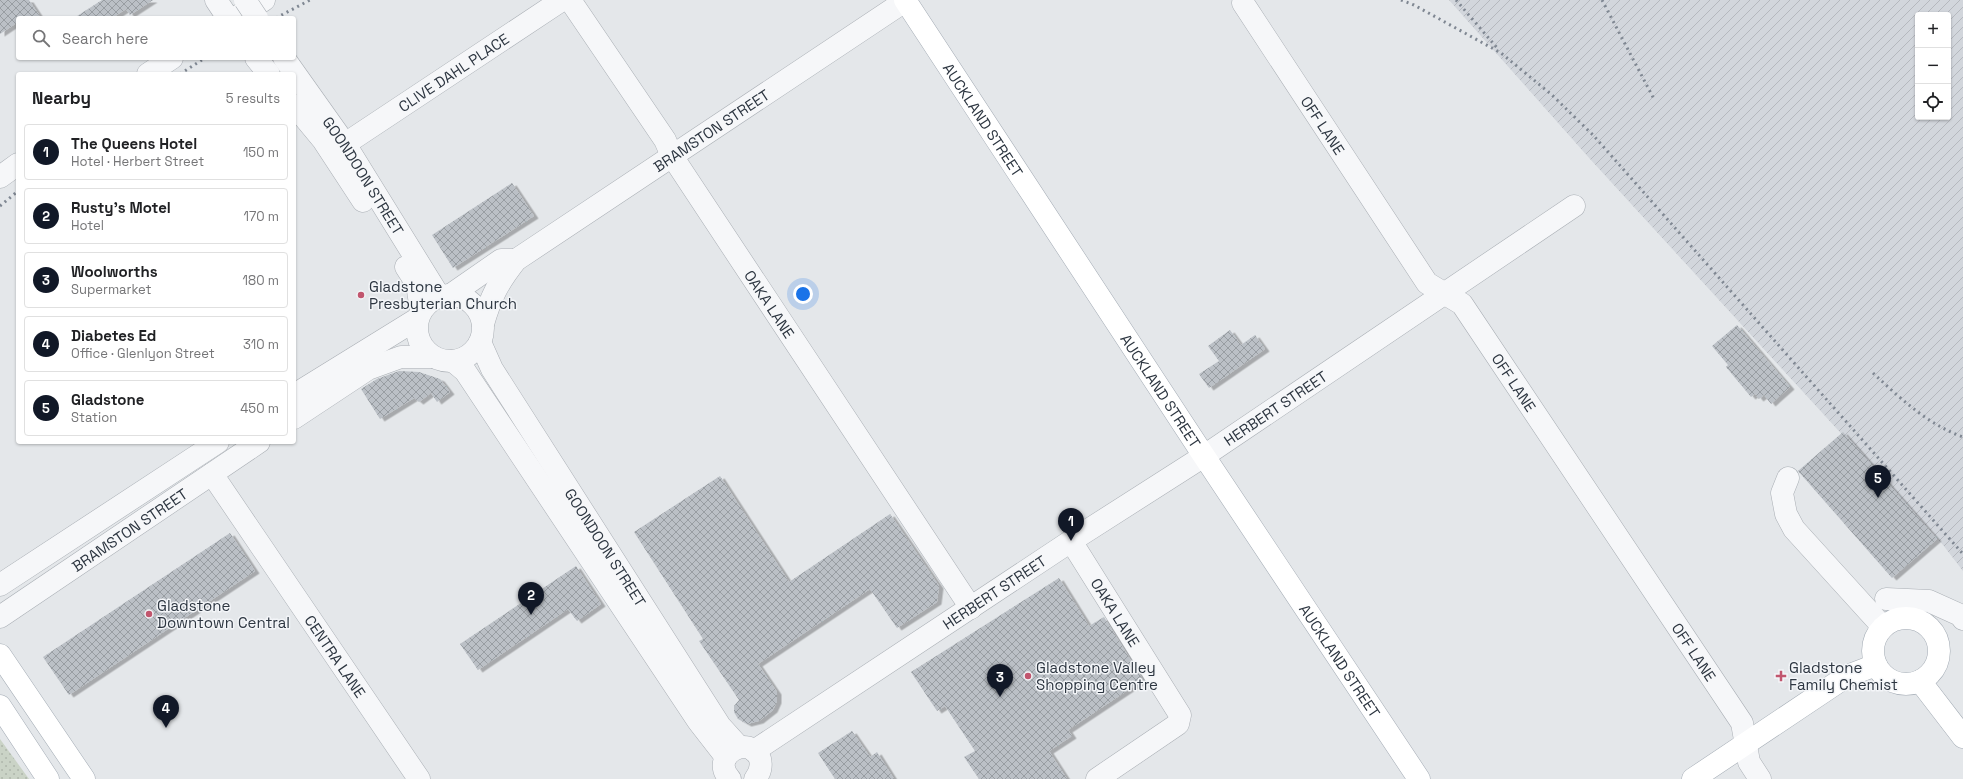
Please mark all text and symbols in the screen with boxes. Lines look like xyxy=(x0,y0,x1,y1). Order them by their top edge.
map controls xyxy=(1915,12,1951,120)
button: + xyxy=(1915,12,1951,48)
search box xyxy=(16,16,296,60)
icon: search xyxy=(30,27,52,49)
text: Search here xyxy=(62,29,148,48)
street label: CLIVE DAHL PLACE xyxy=(395,29,512,116)
button: − xyxy=(1915,48,1951,84)
street label: AUCKLAND STREET xyxy=(939,59,1028,180)
button: locate xyxy=(1915,84,1951,120)
street label: BRAMSTON STREET xyxy=(649,85,773,176)
text: Nearby xyxy=(32,87,91,109)
text: 5 results xyxy=(226,90,280,107)
street label: OFF LANE xyxy=(1297,92,1349,158)
street label: GOONDOON STREET xyxy=(319,113,408,238)
text: The Queens Hotel xyxy=(71,134,197,153)
text: 1 xyxy=(43,144,49,161)
text: 150 m xyxy=(243,144,279,161)
text: Hotel · Herbert Street xyxy=(71,153,204,170)
text: Rusty’s Motel xyxy=(71,198,171,217)
text: 2 xyxy=(42,208,50,225)
text: 170 m xyxy=(243,208,279,225)
text: Hotel xyxy=(71,217,104,234)
text: Woolworths xyxy=(71,262,158,281)
street label: OAKA LANE xyxy=(740,266,799,342)
text: 3 xyxy=(42,272,50,289)
text: 180 m xyxy=(243,272,279,289)
place label: Gladstone Presbyterian Church xyxy=(369,277,517,313)
text: Supermarket xyxy=(71,281,152,298)
your location xyxy=(793,284,813,304)
marker: Gladstone Presbyterian Church xyxy=(356,290,366,300)
text: Diabetes Ed xyxy=(71,326,156,345)
street label: AUCKLAND STREET xyxy=(1117,330,1205,451)
text: 4 xyxy=(42,336,50,353)
text: 310 m xyxy=(243,336,279,353)
text: Office · Glenlyon Street xyxy=(71,345,215,362)
street label: OFF LANE xyxy=(1488,349,1541,415)
street label: HERBERT STREET xyxy=(1220,366,1331,450)
text: Gladstone xyxy=(71,390,144,409)
text: 5 xyxy=(42,400,50,417)
text: 450 m xyxy=(240,400,279,417)
text: Station xyxy=(71,409,117,426)
pin: 5 xyxy=(1865,465,1891,498)
street label: BRAMSTON STREET xyxy=(68,484,191,575)
street label: GOONDOON STREET xyxy=(561,485,651,610)
pin: 1 xyxy=(1058,508,1084,541)
street label: HERBERT STREET xyxy=(939,551,1050,633)
street label: OAKA LANE xyxy=(1087,574,1144,650)
pin: 2 xyxy=(518,582,544,615)
place label: Gladstone Downtown Central xyxy=(157,596,290,632)
street label: AUCKLAND STREET xyxy=(1296,600,1385,721)
marker: Gladstone Downtown Central xyxy=(144,609,154,619)
street label: CENTRA LANE xyxy=(301,611,370,701)
street label: OFF LANE xyxy=(1668,619,1721,684)
place label: Gladstone Valley Shopping Centre xyxy=(1036,658,1158,694)
place label: Gladstone Family Chemist xyxy=(1789,658,1898,694)
pin: 3 xyxy=(987,664,1013,697)
marker: Gladstone Valley Shopping Centre xyxy=(1023,671,1033,681)
marker: Gladstone Family Chemist xyxy=(1776,671,1786,681)
pin: 4 xyxy=(153,695,179,728)

